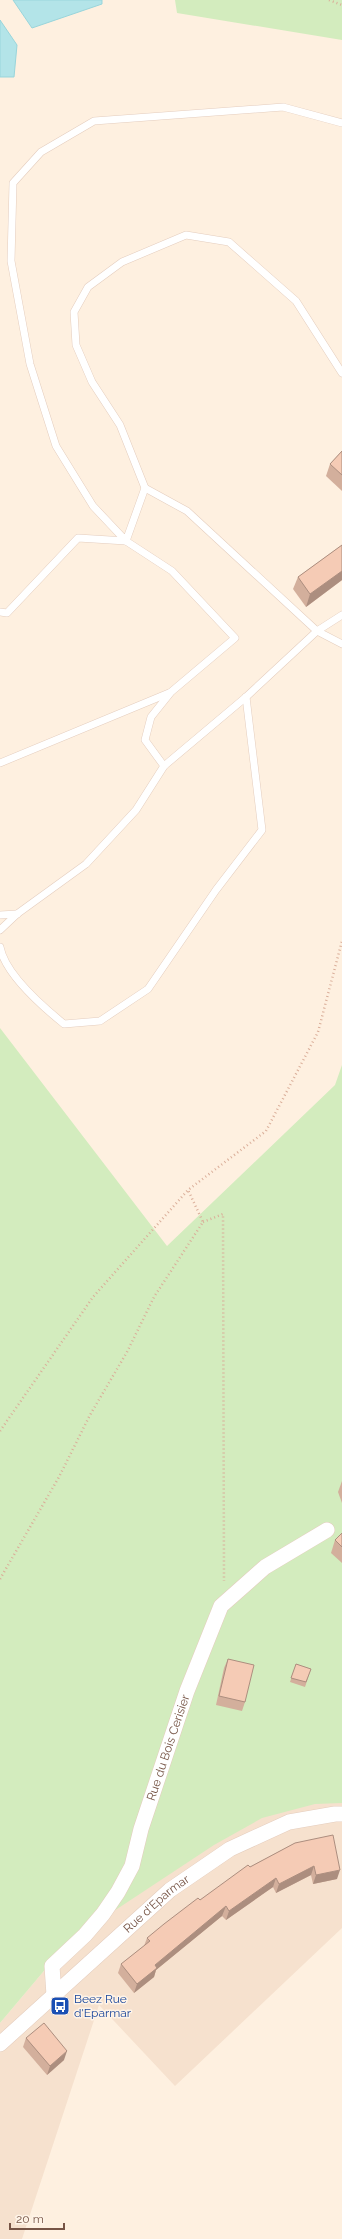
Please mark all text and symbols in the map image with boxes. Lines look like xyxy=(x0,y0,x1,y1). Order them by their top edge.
street label: Rue du Bois Cerisier xyxy=(144,1692,193,1803)
street label: Rue d'Eparmar xyxy=(121,1872,192,1936)
place label: Beez Rue d'Eparmar xyxy=(74,1992,132,2020)
bus stop icon: Beez Rue d'Eparmar xyxy=(49,1995,71,2017)
scale bar xyxy=(10,2205,64,2231)
text: 20 m xyxy=(16,2212,44,2226)

